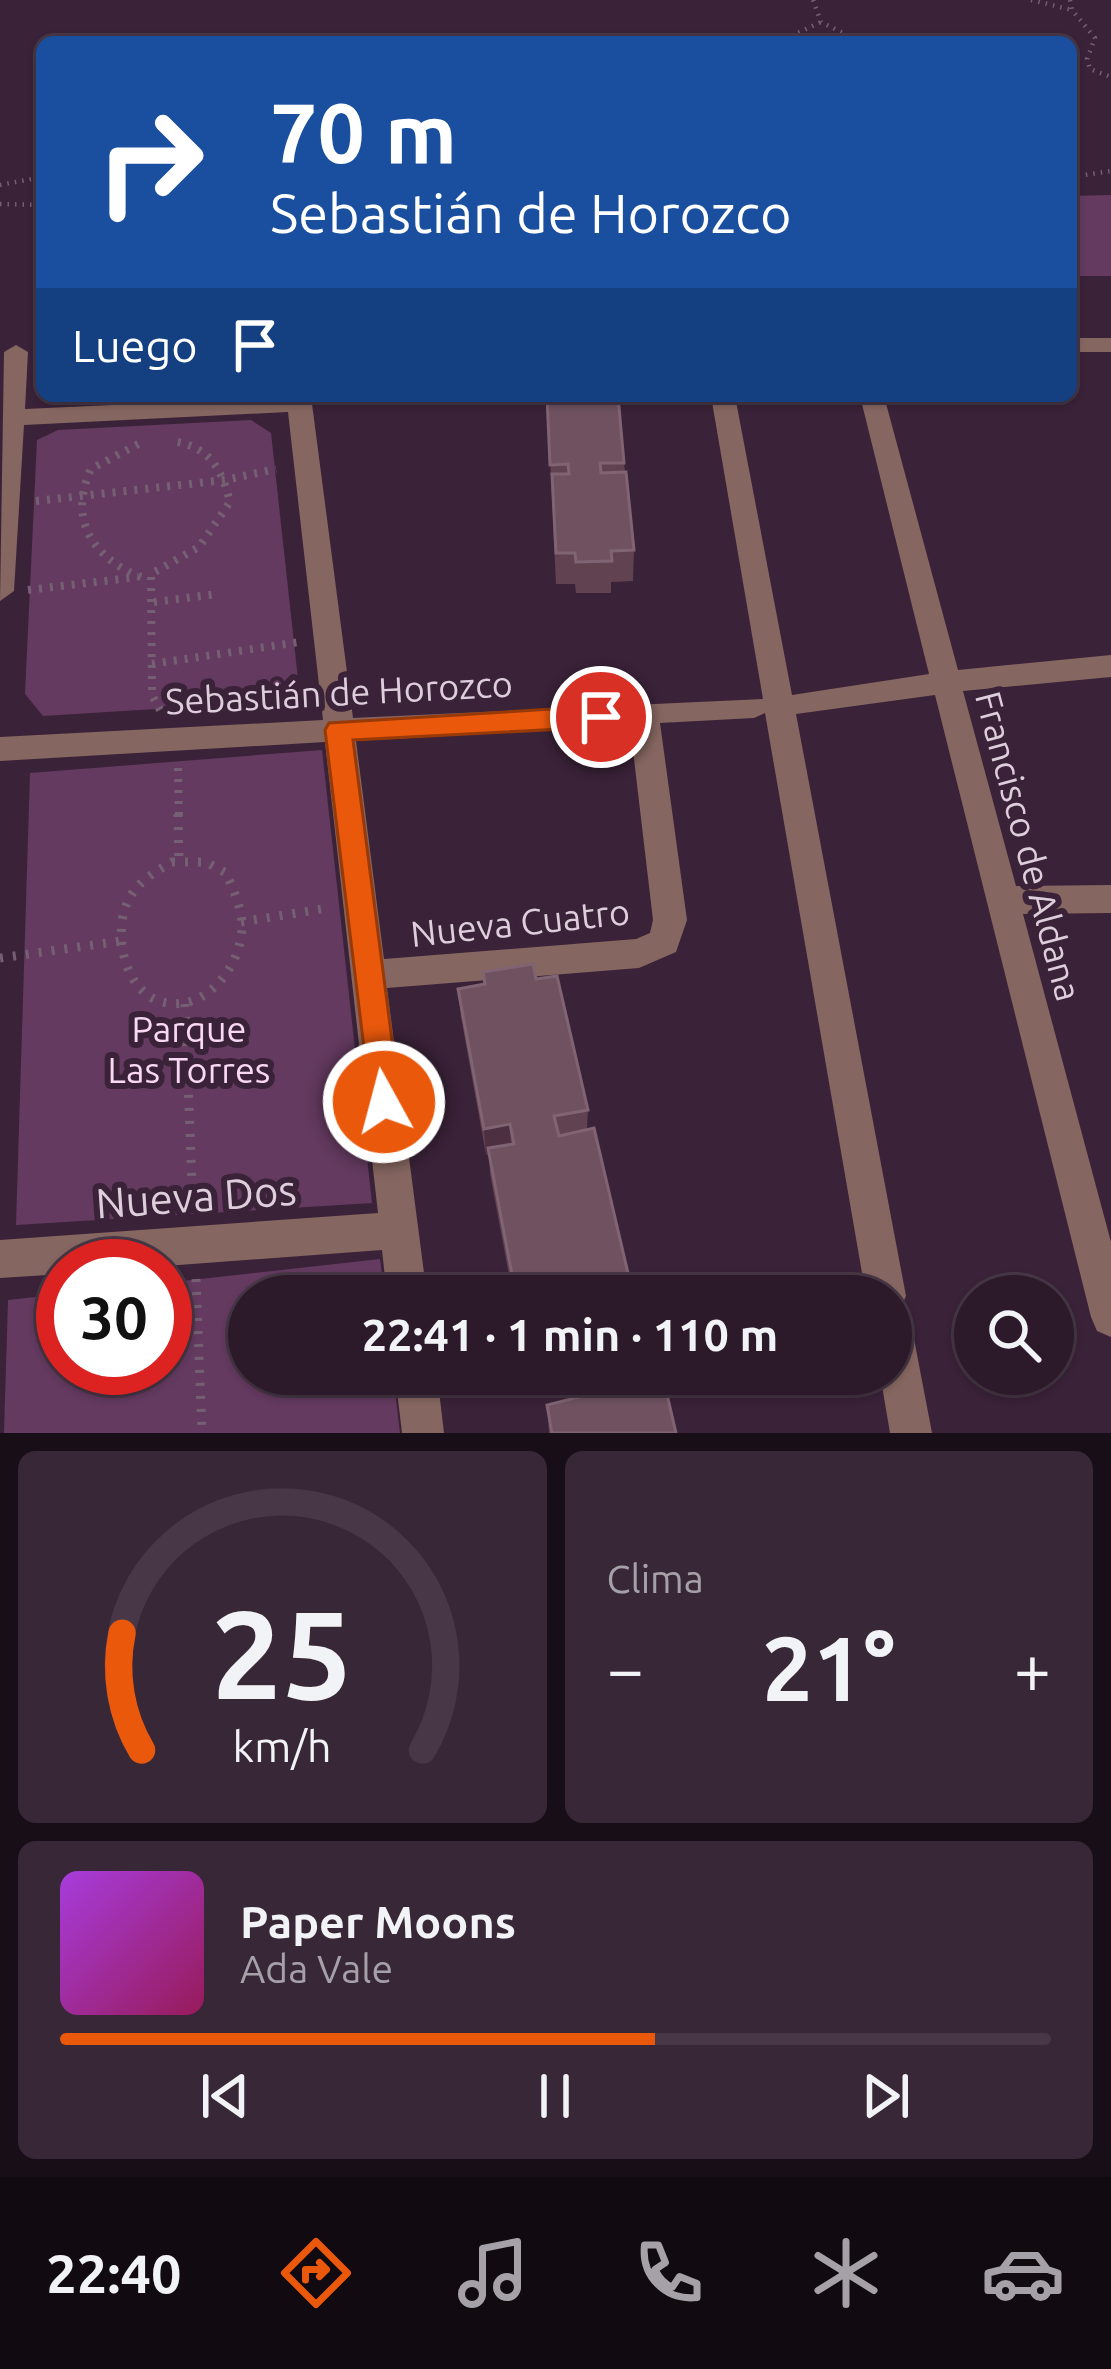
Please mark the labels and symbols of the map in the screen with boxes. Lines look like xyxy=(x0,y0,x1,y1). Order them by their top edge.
street label: Sebastián de Horozco xyxy=(164,662,514,722)
pin xyxy=(550,666,652,768)
street label: Francisco de Aldana xyxy=(968,687,1090,1005)
street label: Nueva Cuatro xyxy=(408,890,632,954)
park label: Parque Las Torres xyxy=(108,1008,270,1090)
position arrow xyxy=(321,1039,447,1165)
street label: Nueva Dos xyxy=(94,1166,298,1226)
speed limit sign: 30 xyxy=(36,1239,192,1395)

